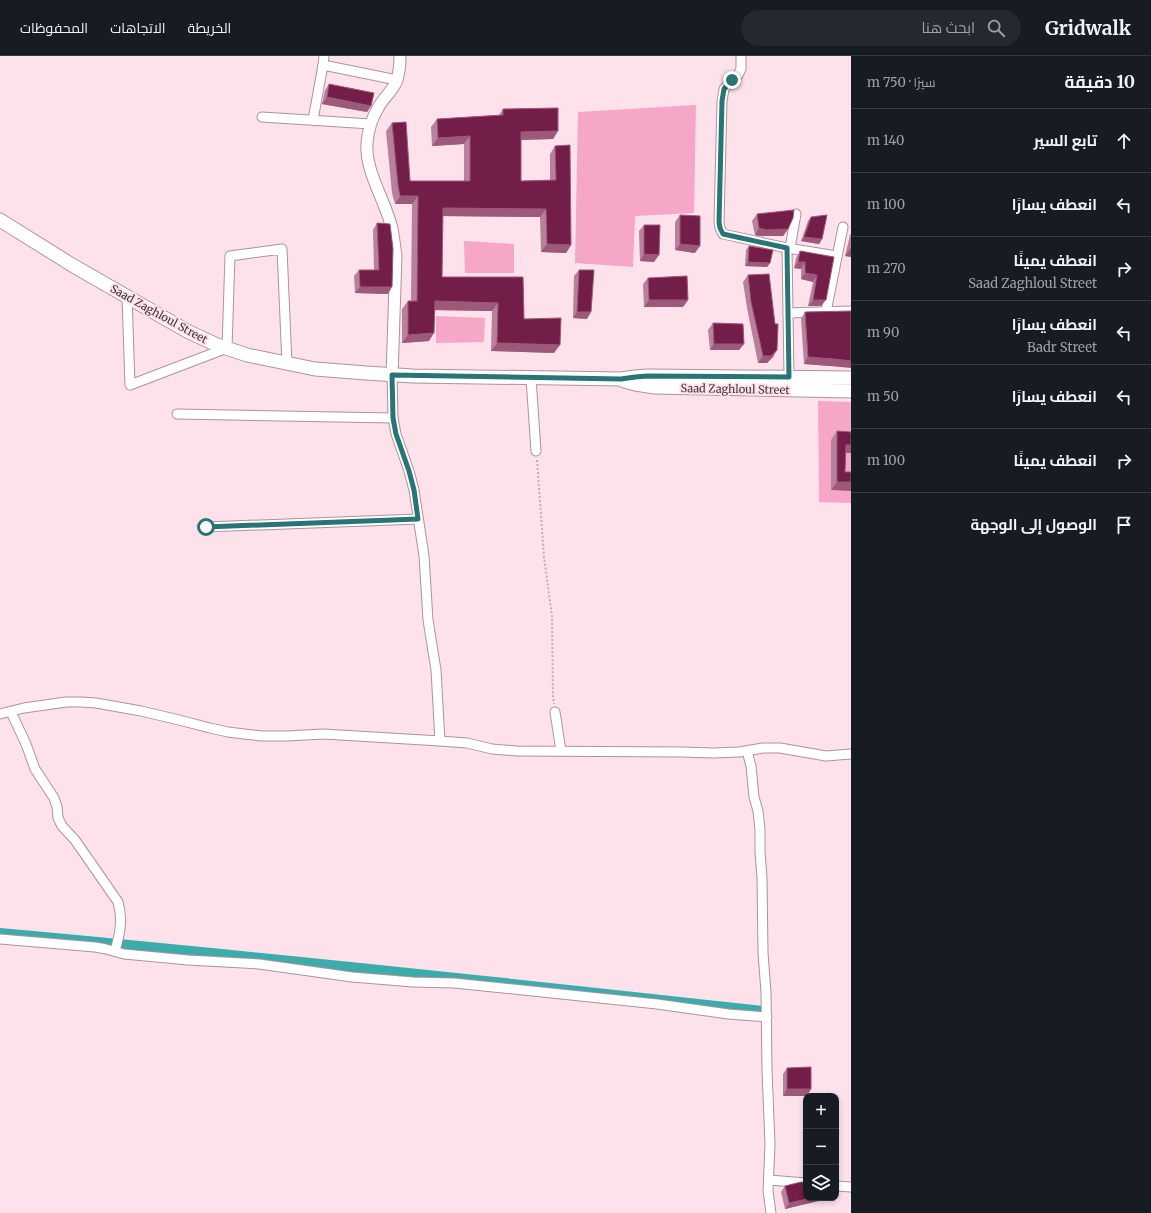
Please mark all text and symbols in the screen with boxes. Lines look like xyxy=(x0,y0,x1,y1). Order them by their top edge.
search box xyxy=(741,10,1021,46)
text: Gridwalk xyxy=(1045,16,1131,40)
icon: search xyxy=(985,17,1007,39)
text: ابحث هنا xyxy=(921,18,975,37)
text: المحفوظات xyxy=(20,19,88,37)
text: الاتجاهات xyxy=(110,19,166,37)
text: الخريطة xyxy=(188,19,231,37)
route end xyxy=(723,71,741,89)
text: 10 دقيقة xyxy=(1064,71,1135,93)
text: سيرًا · 750 m xyxy=(867,74,935,91)
icon: ahead xyxy=(1113,130,1135,152)
text: تابع السير xyxy=(1034,131,1097,150)
text: 140 m xyxy=(867,132,904,149)
icon: left xyxy=(1113,194,1135,216)
text: انعطف يسارًا xyxy=(1012,195,1097,214)
text: 100 m xyxy=(867,196,905,213)
text: انعطف يمينًا xyxy=(1013,251,1097,270)
icon: right xyxy=(1113,258,1135,280)
text: 270 m xyxy=(867,260,906,277)
text: Saad Zaghloul Street xyxy=(968,275,1097,292)
street label: Saad Zaghloul Street xyxy=(108,281,211,347)
text: انعطف يسارًا xyxy=(1012,315,1097,334)
icon: left xyxy=(1113,322,1135,344)
text: 90 m xyxy=(867,324,899,341)
text: Badr Street xyxy=(1027,339,1097,356)
street label: Saad Zaghloul Street xyxy=(680,381,790,397)
icon: left xyxy=(1113,386,1135,408)
text: انعطف يسارًا xyxy=(1012,387,1097,406)
text: 50 m xyxy=(867,388,899,405)
icon: right xyxy=(1113,450,1135,472)
text: انعطف يمينًا xyxy=(1013,451,1097,470)
text: 100 m xyxy=(867,452,905,469)
icon: arrive xyxy=(1113,514,1135,536)
text: الوصول إلى الوجهة xyxy=(970,515,1097,534)
route start xyxy=(197,518,215,536)
map controls xyxy=(803,1093,839,1201)
button: + xyxy=(803,1093,839,1129)
button: − xyxy=(803,1129,839,1165)
button: layers xyxy=(803,1165,839,1201)

